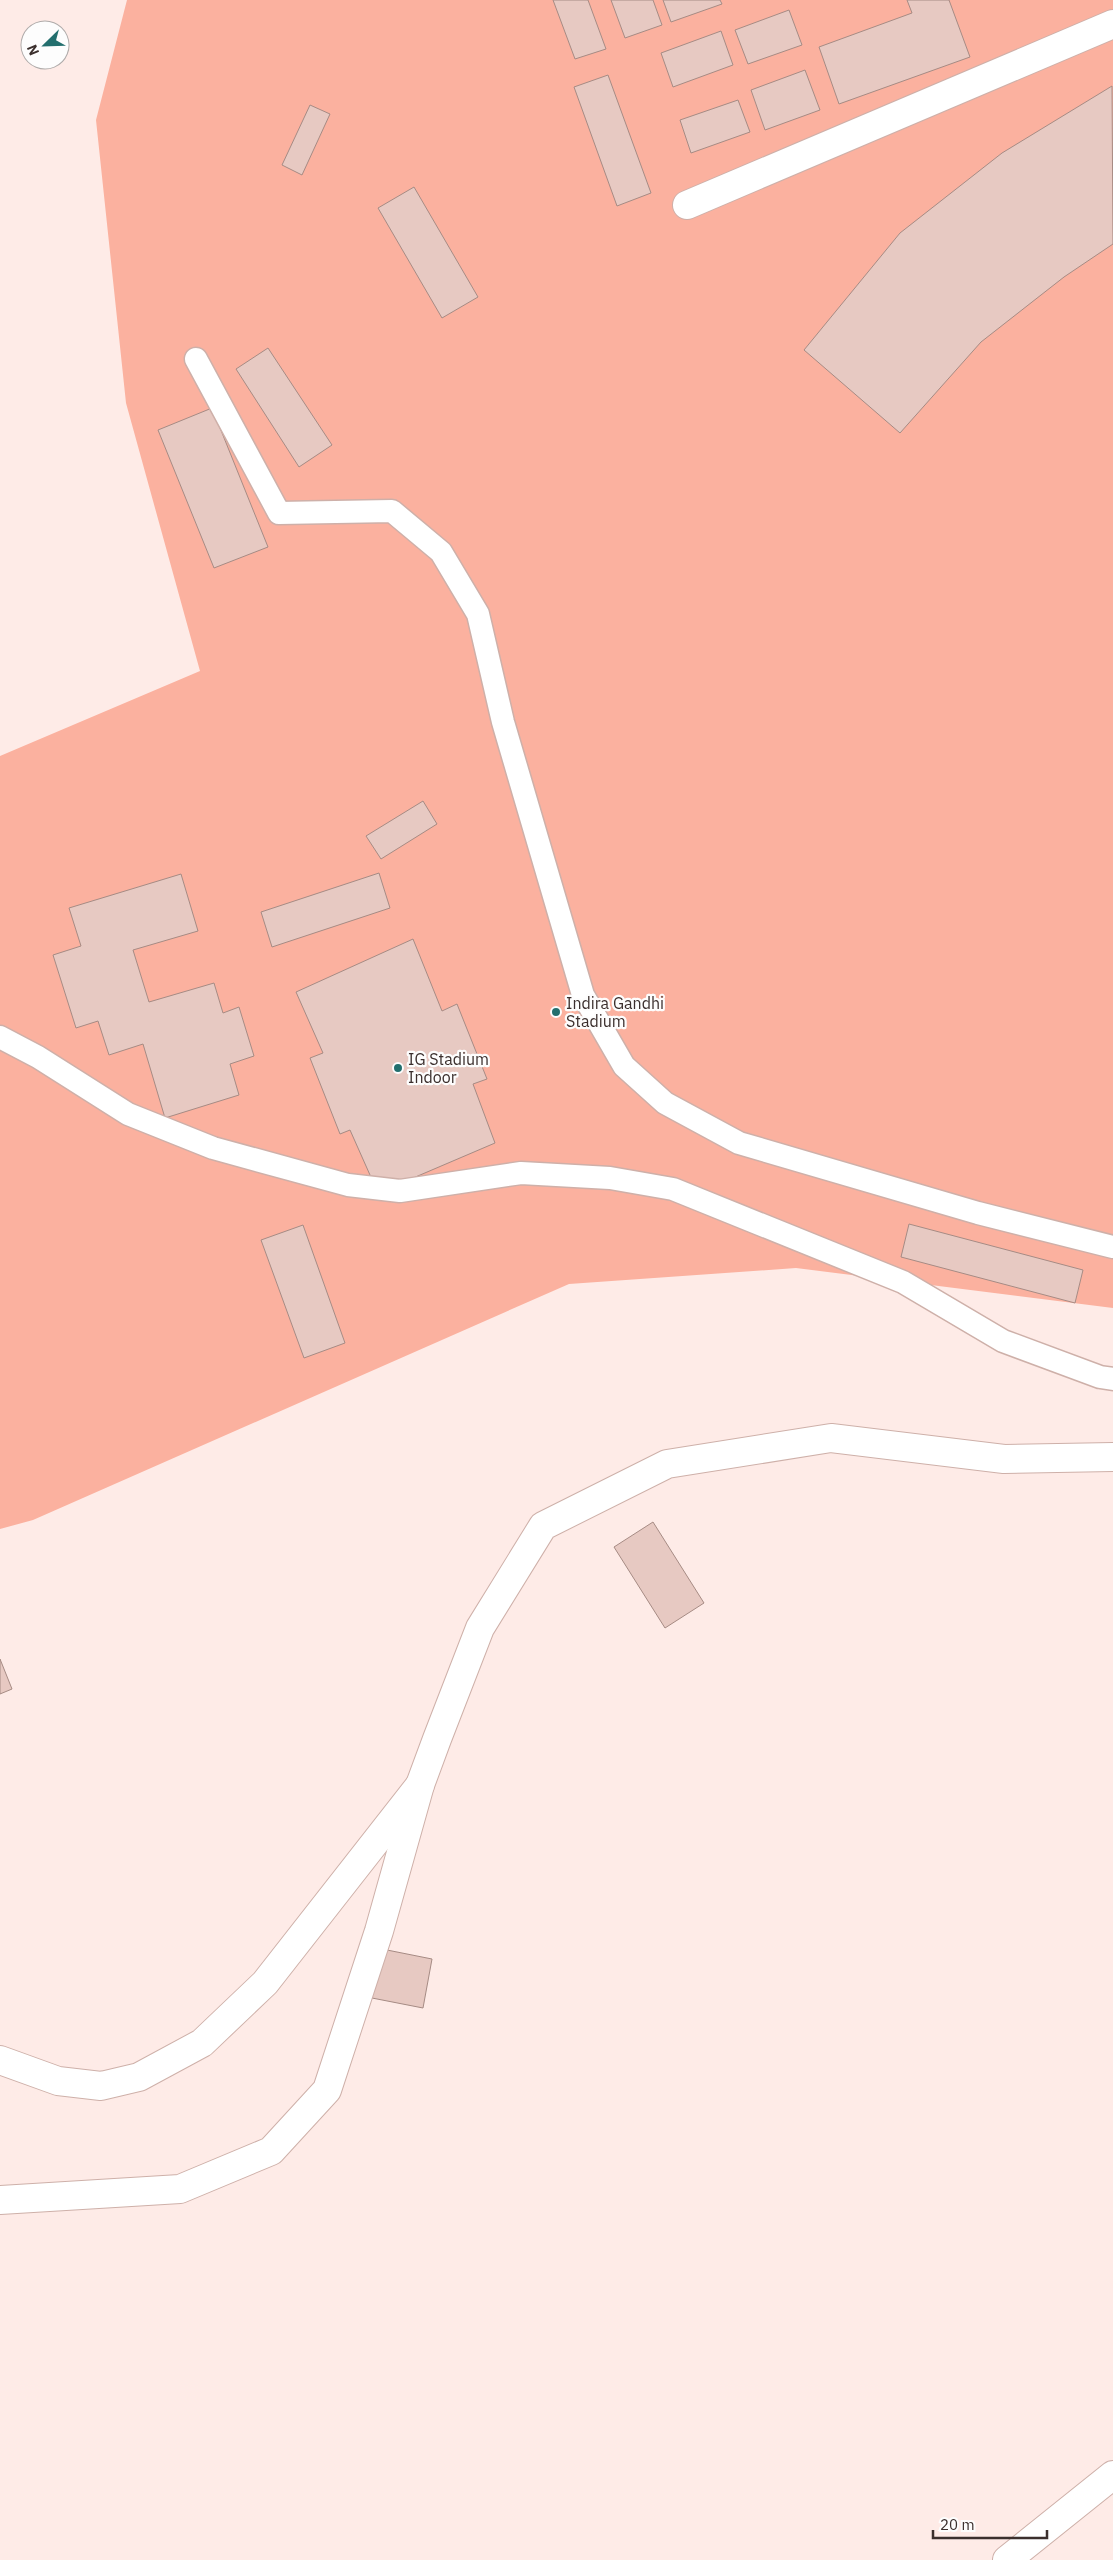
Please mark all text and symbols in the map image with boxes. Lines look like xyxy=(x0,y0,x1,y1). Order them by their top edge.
north arrow xyxy=(20,20,70,70)
text: N xyxy=(23,42,43,58)
place label: Indira Gandhi Stadium xyxy=(566,993,664,1031)
marker: Indira Gandhi Stadium xyxy=(550,1006,562,1018)
place label: IG Stadium Indoor xyxy=(408,1049,489,1087)
marker: IG Stadium Indoor xyxy=(392,1062,404,1074)
scale bar xyxy=(933,2508,1047,2540)
text: 20 m xyxy=(940,2515,975,2534)

